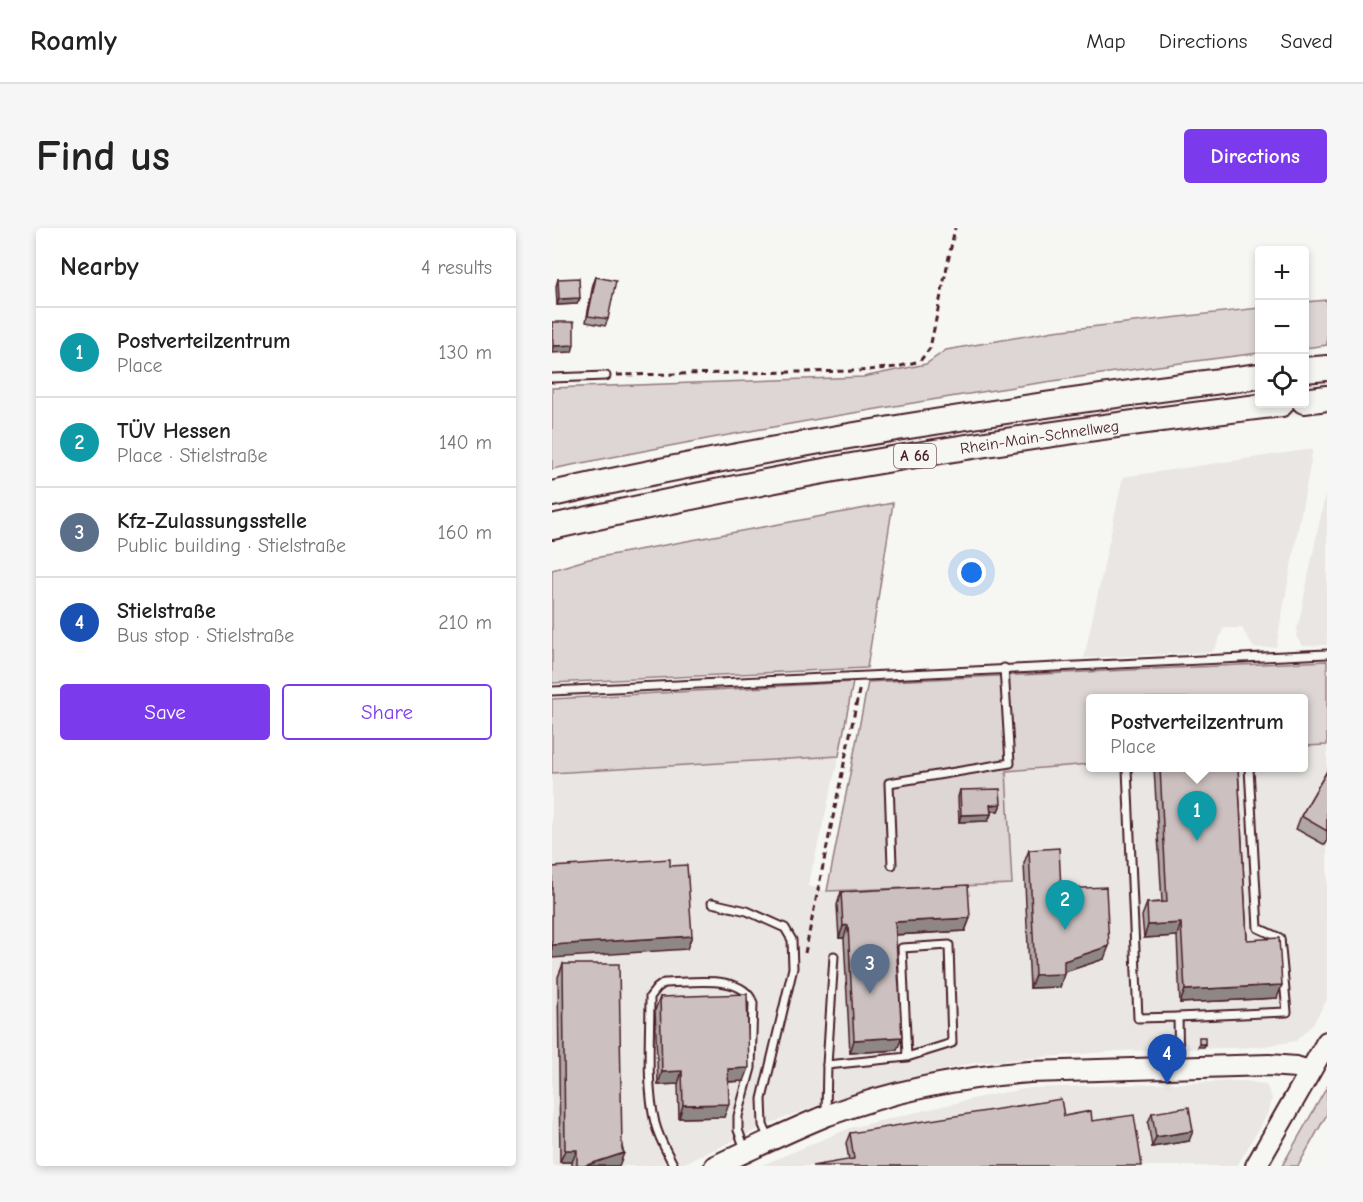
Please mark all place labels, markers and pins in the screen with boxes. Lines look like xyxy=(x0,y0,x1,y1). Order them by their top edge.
pin: 1 xyxy=(1178,792,1216,841)
pin: 2 xyxy=(1046,880,1084,930)
pin: 3 xyxy=(850,944,890,994)
pin: 4 xyxy=(1148,1034,1186,1084)

